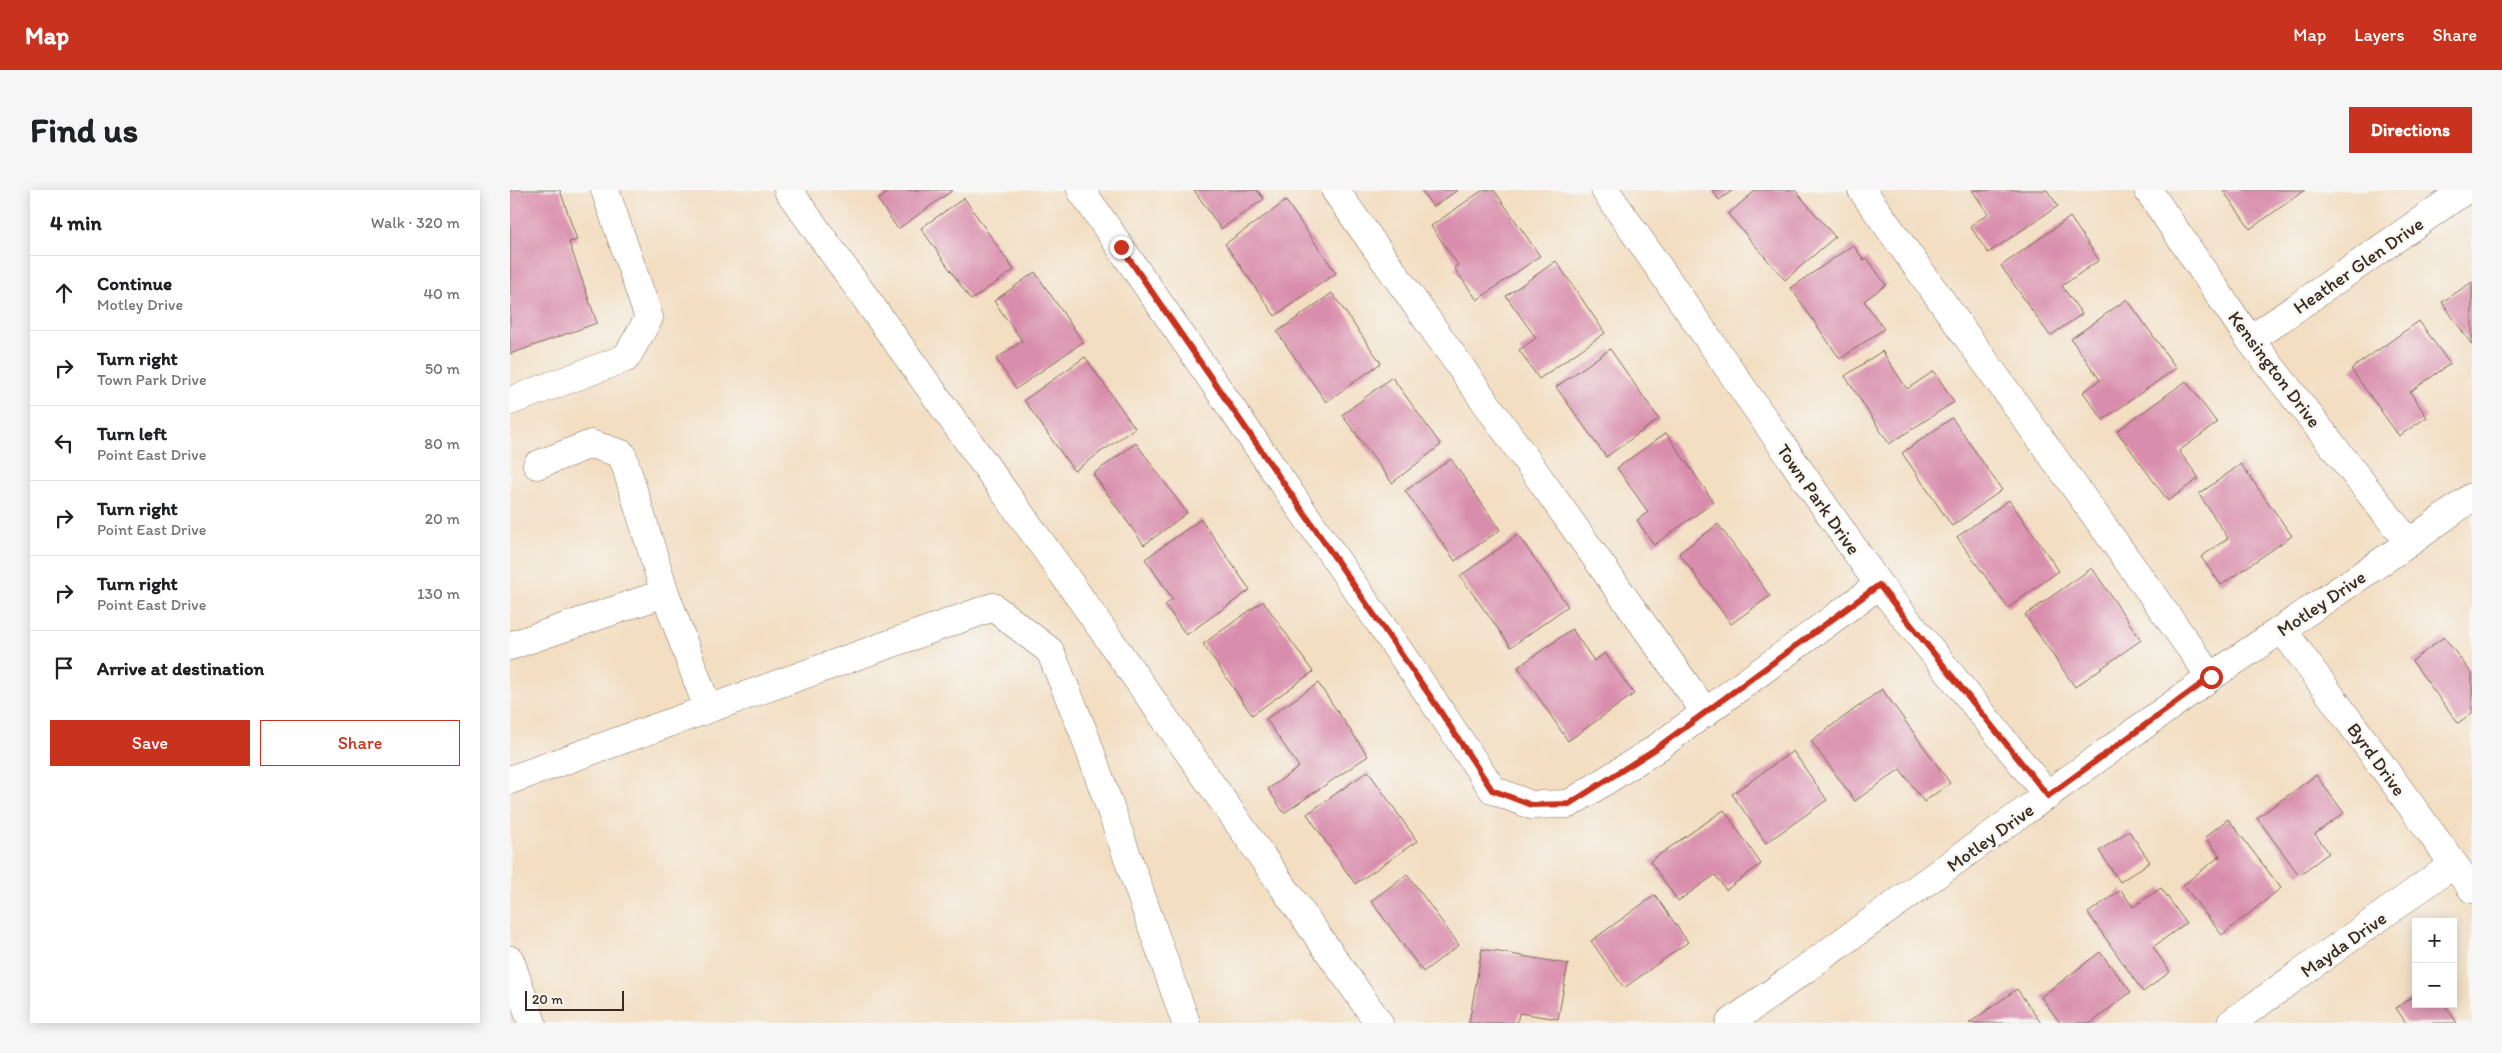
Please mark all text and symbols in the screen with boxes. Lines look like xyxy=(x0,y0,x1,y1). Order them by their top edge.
text: Map xyxy=(25,21,69,50)
text: Map xyxy=(2293,24,2326,46)
text: Layers xyxy=(2354,24,2404,46)
text: Share xyxy=(2432,24,2477,46)
button: Directions xyxy=(2349,107,2472,153)
text: Find us xyxy=(30,109,138,151)
text: 4 min xyxy=(50,210,102,235)
street label: Heather Glen Drive xyxy=(2289,212,2428,319)
text: Walk · 320 m xyxy=(371,213,460,232)
route end xyxy=(1110,236,1133,259)
text: Continue xyxy=(97,272,172,295)
icon: ahead xyxy=(50,279,78,307)
text: 40 m xyxy=(423,284,460,303)
text: Motley Drive xyxy=(97,295,183,314)
street label: Kensington Drive xyxy=(2223,306,2326,432)
text: Turn right xyxy=(97,347,178,370)
icon: right xyxy=(50,354,78,382)
text: 50 m xyxy=(425,359,460,378)
text: Town Park Drive xyxy=(97,370,207,389)
text: Turn left xyxy=(97,422,167,445)
icon: left xyxy=(50,429,78,457)
text: 80 m xyxy=(424,434,460,453)
street label: Town Park Drive xyxy=(1772,439,1865,559)
text: Point East Drive xyxy=(97,445,206,464)
text: Turn right xyxy=(97,497,178,520)
icon: right xyxy=(50,504,78,532)
text: 20 m xyxy=(425,509,460,528)
text: Point East Drive xyxy=(97,520,206,539)
street label: Motley Drive xyxy=(2272,565,2370,642)
text: Turn right xyxy=(97,572,178,595)
icon: right xyxy=(50,579,78,607)
text: 130 m xyxy=(417,584,460,603)
text: Point East Drive xyxy=(97,595,206,614)
icon: arrive xyxy=(50,654,78,682)
text: Arrive at destination xyxy=(97,657,264,680)
route start xyxy=(2200,666,2223,689)
street label: Byrd Drive xyxy=(2342,718,2411,800)
button: Save xyxy=(50,720,250,766)
button: Share xyxy=(260,720,460,766)
street label: Motley Drive xyxy=(1942,798,2038,877)
street label: Mayda Drive xyxy=(2296,906,2391,982)
map controls xyxy=(2412,918,2457,1008)
button: + xyxy=(2412,918,2457,963)
button: − xyxy=(2412,963,2457,1008)
scale bar xyxy=(525,988,624,1011)
text: 20 m xyxy=(532,991,563,1008)

